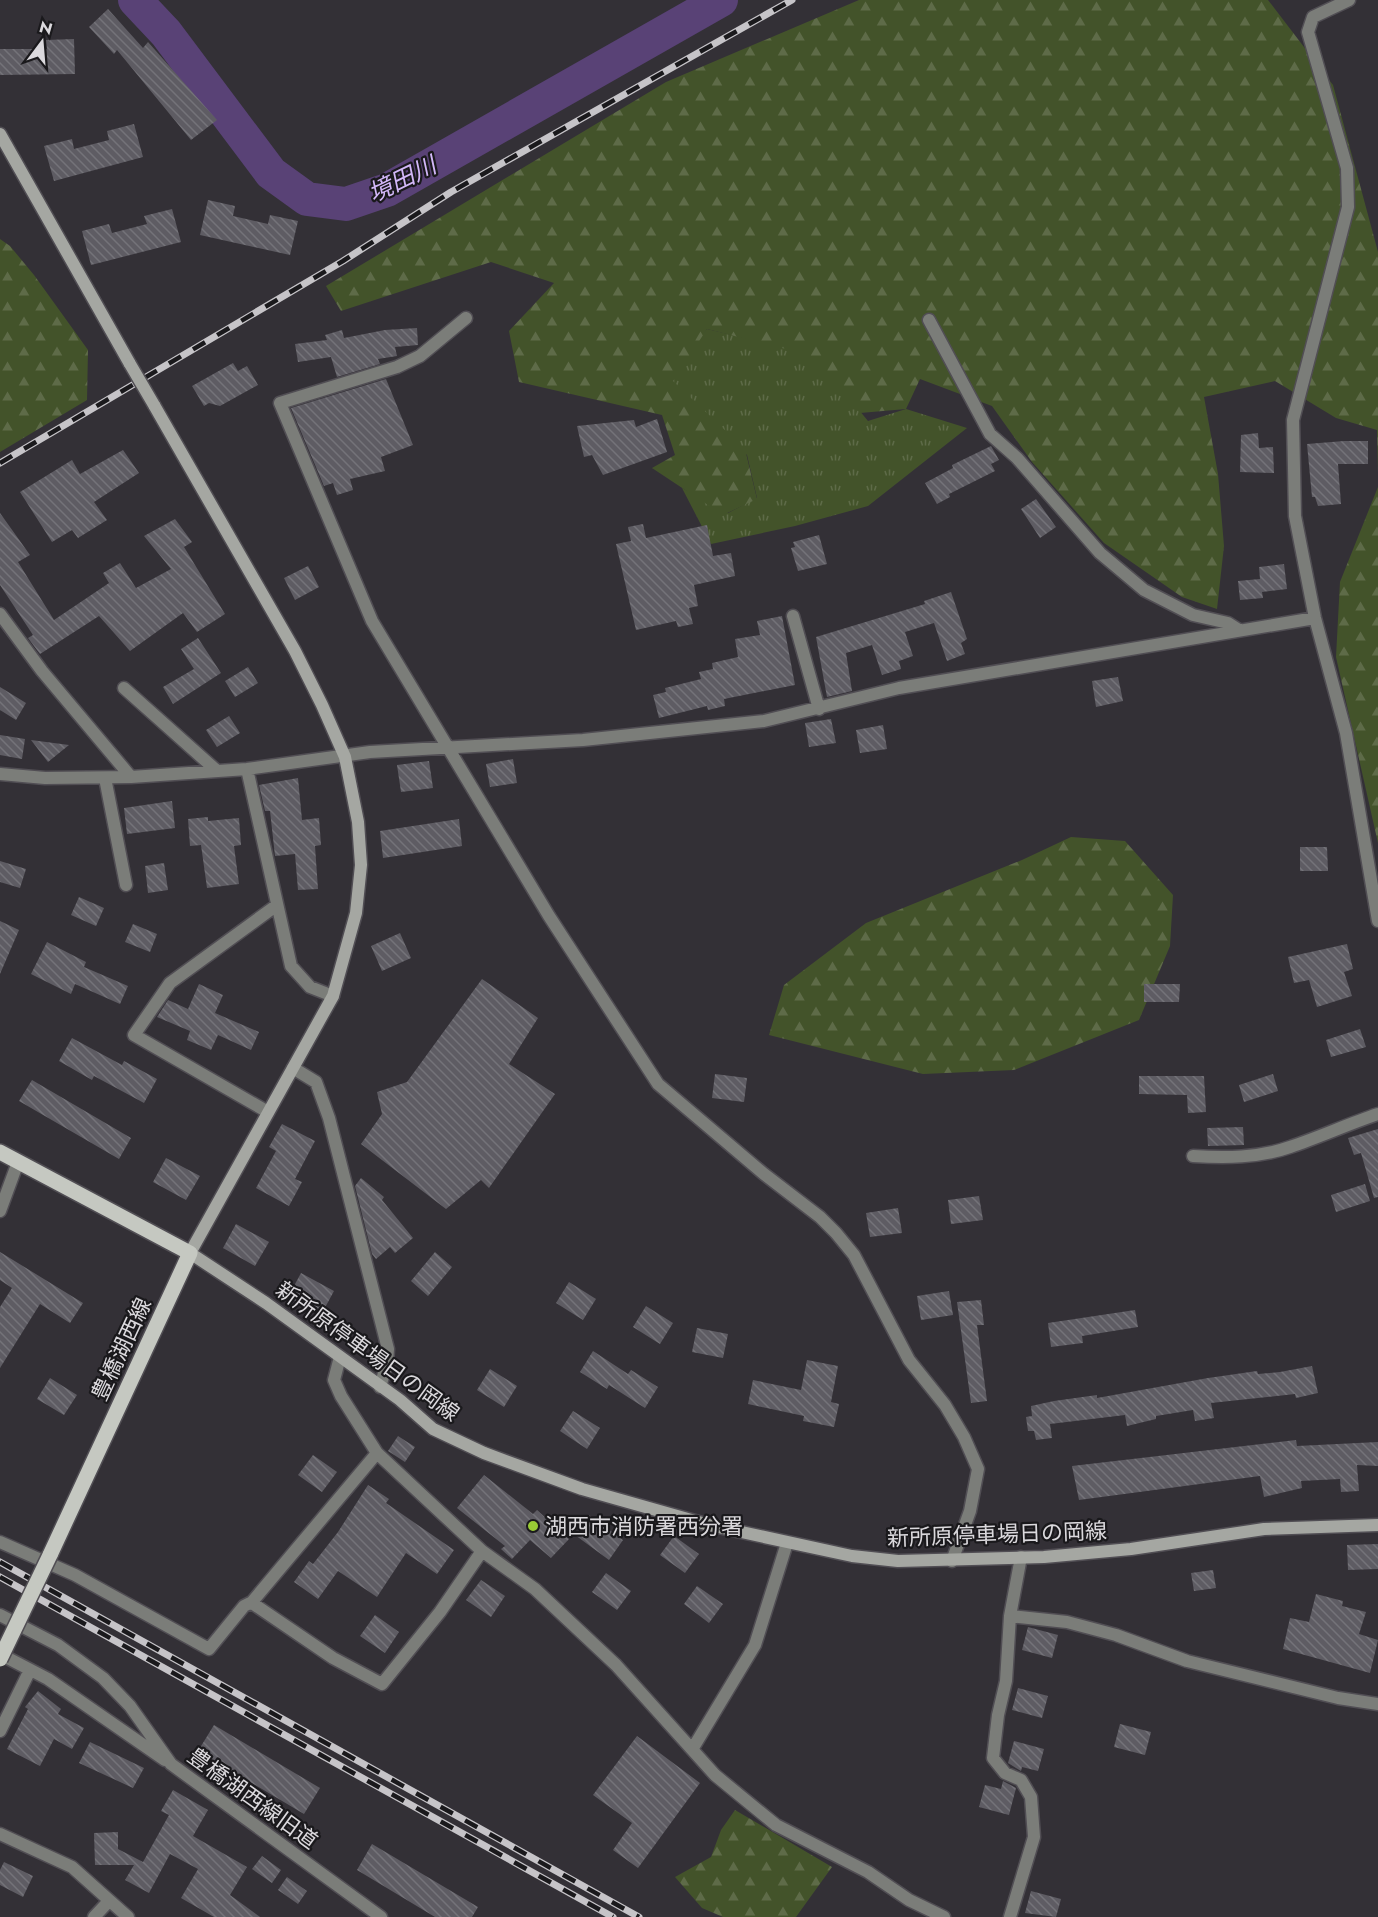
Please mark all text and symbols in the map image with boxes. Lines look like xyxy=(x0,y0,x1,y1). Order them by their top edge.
north arrow xyxy=(12,12,72,72)
text: N xyxy=(37,15,55,41)
water label: 境田川 xyxy=(362,146,445,211)
street label: 新所原停車場日の岡線 xyxy=(270,1273,466,1429)
street label: 豊橋湖西線 xyxy=(83,1292,159,1406)
place label: 湖西市消防署西分署 xyxy=(545,1510,743,1542)
street label: 新所原停車場日の岡線 xyxy=(887,1514,1107,1554)
marker: 湖西市消防署西分署 xyxy=(526,1519,540,1533)
street label: 豊橋湖西線旧道 xyxy=(181,1740,325,1856)

